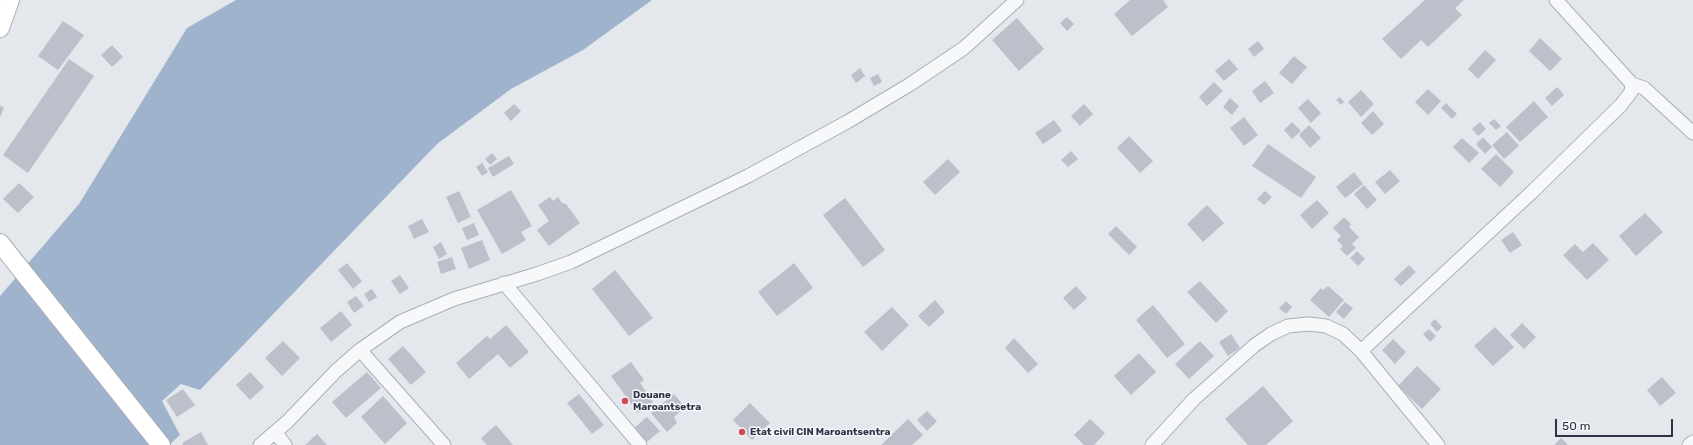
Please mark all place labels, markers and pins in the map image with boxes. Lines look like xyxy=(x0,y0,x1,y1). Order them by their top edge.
place label: Douane Maroantsetra xyxy=(633,389,701,412)
marker: Douane Maroantsetra xyxy=(620,396,630,406)
place label: Etat civil CIN Maroantsentra xyxy=(750,426,890,438)
marker: Etat civil CIN Maroantsentra xyxy=(737,427,747,437)

